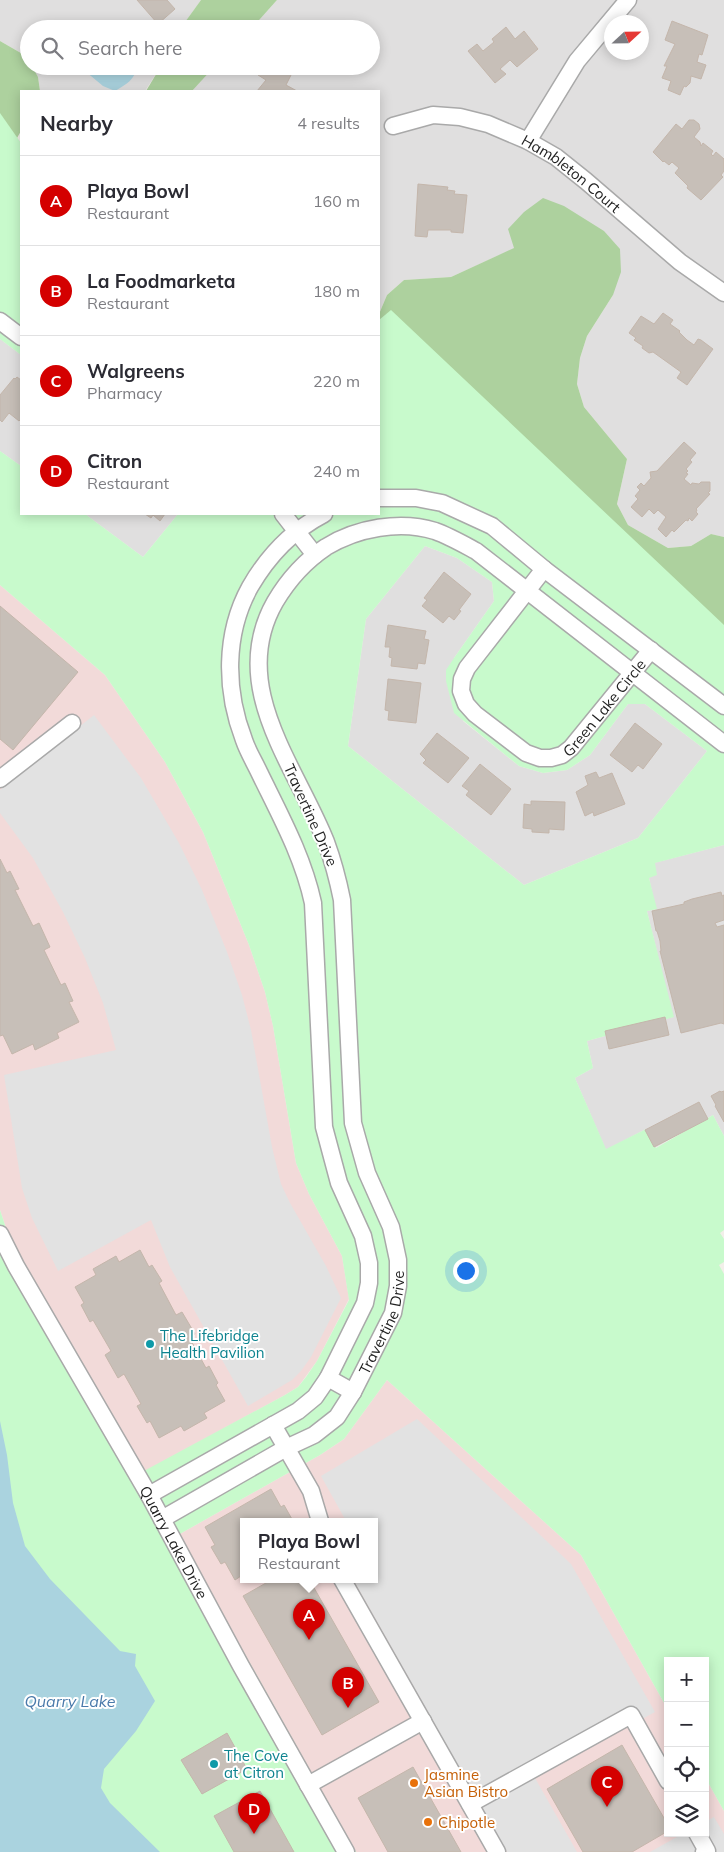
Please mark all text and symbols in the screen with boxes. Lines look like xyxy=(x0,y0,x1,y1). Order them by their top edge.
north arrow xyxy=(604,15,649,60)
search box xyxy=(20,20,380,75)
icon: search xyxy=(38,34,66,62)
text: Search here xyxy=(78,36,182,60)
text: Nearby xyxy=(40,110,113,136)
text: 4 results xyxy=(297,113,360,133)
street label: Hambleton Court xyxy=(519,130,625,216)
text: Playa Bowl xyxy=(87,179,189,203)
text: A xyxy=(50,191,62,211)
text: 160 m xyxy=(313,191,360,211)
text: Restaurant xyxy=(87,203,169,223)
text: La Foodmarketa xyxy=(87,269,235,293)
text: B xyxy=(50,281,62,301)
text: 180 m xyxy=(313,281,360,301)
text: Restaurant xyxy=(87,293,169,313)
text: Walgreens xyxy=(87,359,185,383)
text: C xyxy=(51,371,61,391)
text: 220 m xyxy=(313,371,360,391)
text: Pharmacy xyxy=(87,383,162,403)
text: Citron xyxy=(87,449,142,473)
text: D xyxy=(50,461,62,481)
text: 240 m xyxy=(313,461,360,481)
text: Restaurant xyxy=(87,473,169,493)
street label: Green Lake Circle xyxy=(559,655,650,760)
street label: Travertine Drive xyxy=(280,761,342,869)
your location xyxy=(453,1258,479,1284)
street label: Travertine Drive xyxy=(354,1271,408,1377)
place label: The Lifebridge Health Pavilion xyxy=(160,1326,265,1362)
marker: The Lifebridge Health Pavilion xyxy=(144,1338,156,1350)
street label: Quarry Lake Drive xyxy=(136,1482,212,1602)
popup xyxy=(240,1518,378,1583)
text: Playa Bowl xyxy=(258,1529,360,1553)
text: Restaurant xyxy=(258,1553,340,1573)
pin: A xyxy=(293,1599,325,1640)
map controls xyxy=(664,1657,709,1837)
button: + xyxy=(664,1657,709,1702)
pin: B xyxy=(332,1667,364,1708)
water label: Quarry Lake xyxy=(24,1691,116,1711)
button: − xyxy=(664,1702,709,1747)
place label: The Cove at Citron xyxy=(224,1746,288,1782)
button: locate xyxy=(664,1747,709,1792)
marker: The Cove at Citron xyxy=(208,1758,220,1770)
place label: Jasmine Asian Bistro xyxy=(424,1765,508,1801)
pin: C xyxy=(591,1766,623,1807)
marker: Jasmine Asian Bistro xyxy=(408,1777,420,1789)
button: layers xyxy=(664,1792,709,1837)
pin: D xyxy=(238,1793,270,1834)
place label: Chipotle xyxy=(438,1813,495,1832)
marker: Chipotle xyxy=(422,1816,434,1828)

